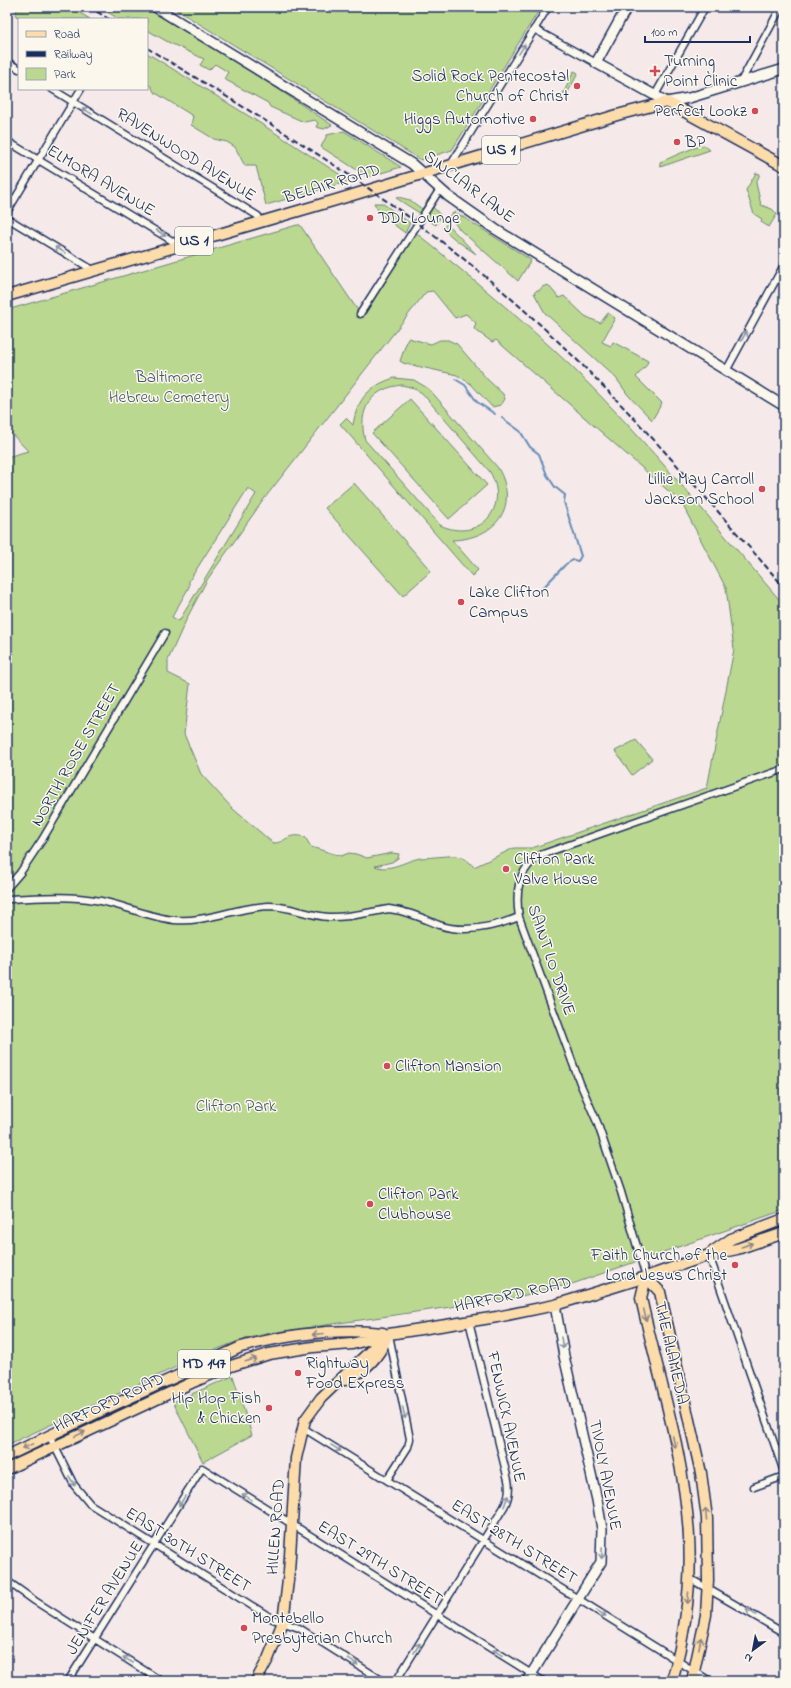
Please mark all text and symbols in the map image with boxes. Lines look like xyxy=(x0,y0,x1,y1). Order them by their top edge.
legend xyxy=(18,18,148,90)
scale bar xyxy=(645,18,750,44)
text: 100 m xyxy=(651,24,678,42)
text: Road xyxy=(54,26,80,44)
one-way arrow xyxy=(518,43,526,55)
text: Railway xyxy=(54,46,93,65)
place label: Turning Point Clinic xyxy=(664,49,738,94)
place label: Solid Rock Pentecostal Church of Christ xyxy=(412,64,569,109)
marker: Turning Point Clinic xyxy=(649,65,661,77)
text: Park xyxy=(54,66,76,84)
marker: Solid Rock Pentecostal Church of Christ xyxy=(572,81,582,91)
place label: Perfect Lookz xyxy=(654,99,748,124)
street label: RAVENWOOD AVENUE xyxy=(111,102,261,208)
one-way arrow xyxy=(81,106,93,114)
marker: Perfect Lookz xyxy=(750,106,760,116)
place label: Higgs Automotive xyxy=(404,107,525,134)
marker: Higgs Automotive xyxy=(528,114,538,124)
place label: BP xyxy=(684,130,705,155)
road number: US 1 xyxy=(482,136,520,164)
marker: BP xyxy=(672,137,682,147)
street label: ELMORA AVENUE xyxy=(42,139,160,223)
street label: SINCLAIR LANE xyxy=(418,144,520,230)
street label: BELAIR ROAD xyxy=(280,157,383,211)
place label: DDL Lounge xyxy=(377,206,460,233)
marker: DDL Lounge xyxy=(365,213,375,223)
road number: US 1 xyxy=(175,227,213,255)
one-way arrow xyxy=(155,229,166,237)
one-way arrow xyxy=(55,246,66,254)
one-way arrow xyxy=(741,331,749,343)
park label: Baltimore Hebrew Cemetery xyxy=(109,365,229,411)
place label: Lillie May Carroll Jackson School xyxy=(645,467,754,512)
marker: Lillie May Carroll Jackson School xyxy=(757,484,767,494)
place label: Lake Clifton Campus xyxy=(469,580,549,625)
marker: Lake Clifton Campus xyxy=(456,597,466,607)
street label: NORTH ROSE STREET xyxy=(25,679,127,831)
place label: Clifton Park Valve House xyxy=(513,847,598,892)
marker: Clifton Park Valve House xyxy=(501,864,511,874)
street label: SAINT LO DRIVE xyxy=(520,901,582,1019)
place label: Clifton Mansion xyxy=(395,1054,501,1079)
marker: Clifton Mansion xyxy=(382,1061,392,1071)
park label: Clifton Park xyxy=(196,1094,277,1119)
place label: Clifton Park Clubhouse xyxy=(378,1182,459,1227)
marker: Clifton Park Clubhouse xyxy=(365,1199,375,1209)
one-way arrow xyxy=(740,1241,752,1249)
place label: Faith Church of the Lord Jesus Christ xyxy=(590,1243,727,1288)
marker: Faith Church of the Lord Jesus Christ xyxy=(730,1260,740,1270)
street label: HARFORD ROAD xyxy=(452,1270,574,1320)
street label: THE ALAMEDA xyxy=(647,1299,695,1407)
one-way arrow xyxy=(642,1308,649,1321)
one-way arrow xyxy=(312,1330,325,1337)
one-way arrow xyxy=(558,1336,566,1349)
street label: FENWICK AVENUE xyxy=(480,1348,532,1485)
road number: MD 147 xyxy=(178,1350,230,1378)
place label: Rightway Food Express xyxy=(305,1351,404,1396)
one-way arrow xyxy=(244,1356,257,1363)
street label: HARFORD ROAD xyxy=(50,1366,168,1440)
marker: Rightway Food Express xyxy=(293,1368,303,1378)
place label: Hip Hop Fish & Chicken xyxy=(172,1386,261,1431)
marker: Hip Hop Fish & Chicken xyxy=(264,1403,274,1413)
one-way arrow xyxy=(401,1406,409,1419)
street label: TIVOLY AVENUE xyxy=(582,1417,628,1533)
one-way arrow xyxy=(74,1430,86,1437)
one-way arrow xyxy=(671,1435,679,1448)
one-way arrow xyxy=(22,1443,34,1450)
one-way arrow xyxy=(330,1444,341,1452)
one-way arrow xyxy=(68,1475,76,1487)
street label: HILLEN ROAD xyxy=(260,1478,292,1576)
one-way arrow xyxy=(242,1492,253,1501)
street label: EAST 28TH STREET xyxy=(446,1493,582,1591)
one-way arrow xyxy=(503,1494,510,1507)
one-way arrow xyxy=(177,1496,186,1507)
street label: EAST 30TH STREET xyxy=(120,1501,256,1599)
one-way arrow xyxy=(703,1508,710,1521)
street label: EAST 29TH STREET xyxy=(313,1514,448,1612)
street label: JENIFER AVENUE xyxy=(60,1536,150,1660)
one-way arrow xyxy=(598,1546,605,1559)
one-way arrow xyxy=(684,1591,692,1604)
place label: Montebello Presbyterian Church xyxy=(252,1606,392,1652)
one-way arrow xyxy=(745,1608,757,1616)
one-way arrow xyxy=(595,1609,606,1617)
marker: Montebello Presbyterian Church xyxy=(239,1623,249,1633)
north arrow xyxy=(733,1630,773,1670)
one-way arrow xyxy=(696,1637,704,1650)
one-way arrow xyxy=(413,1643,421,1654)
one-way arrow xyxy=(493,1649,504,1657)
text: N xyxy=(741,1649,756,1666)
one-way arrow xyxy=(123,1656,134,1665)
one-way arrow xyxy=(347,1658,358,1666)

